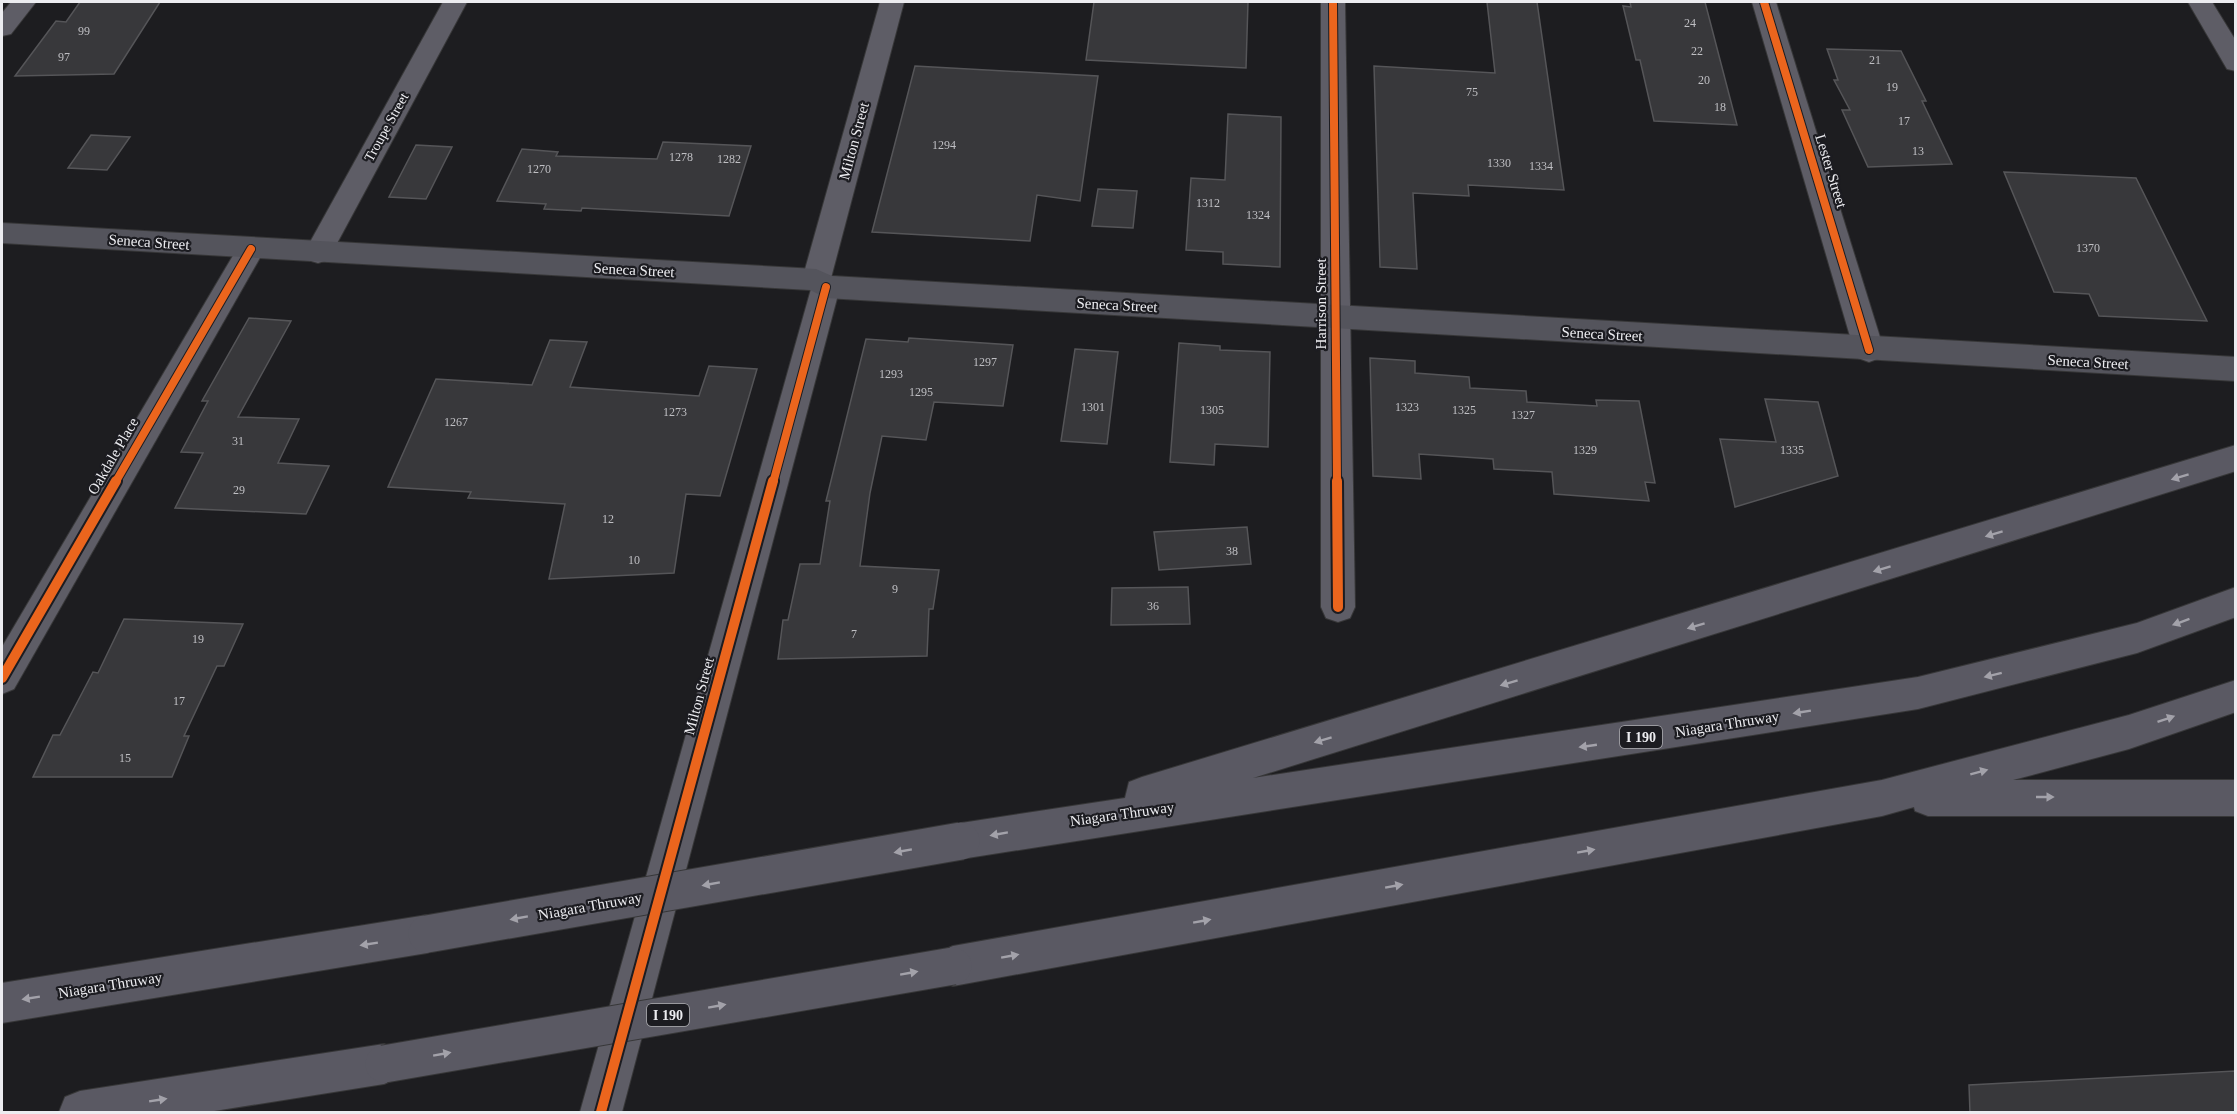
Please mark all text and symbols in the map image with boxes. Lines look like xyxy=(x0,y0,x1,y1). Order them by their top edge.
house number: 24 xyxy=(1684,16,1696,30)
house number: 99 xyxy=(78,24,90,38)
house number: 22 xyxy=(1691,44,1703,58)
house number: 97 xyxy=(58,50,70,64)
house number: 21 xyxy=(1869,53,1881,67)
house number: 20 xyxy=(1698,73,1710,87)
house number: 19 xyxy=(1886,80,1898,94)
house number: 75 xyxy=(1466,85,1478,99)
street label: Troupe Street xyxy=(361,90,411,164)
street label: Milton Street xyxy=(836,100,872,182)
house number: 18 xyxy=(1714,100,1726,114)
house number: 17 xyxy=(1898,114,1910,128)
street label: Lester Street xyxy=(1812,132,1850,211)
house number: 1294 xyxy=(932,138,956,152)
house number: 13 xyxy=(1912,144,1924,158)
house number: 1278 xyxy=(669,150,693,164)
house number: 1282 xyxy=(717,152,741,166)
house number: 1330 xyxy=(1487,156,1511,170)
house number: 1334 xyxy=(1529,159,1553,173)
house number: 1270 xyxy=(527,162,551,176)
house number: 1312 xyxy=(1196,196,1220,210)
house number: 1324 xyxy=(1246,208,1270,222)
street label: Seneca Street xyxy=(108,231,191,253)
house number: 1370 xyxy=(2076,241,2100,255)
street label: Harrison Street xyxy=(1313,258,1329,350)
street label: Seneca Street xyxy=(593,260,676,280)
street label: Seneca Street xyxy=(1076,295,1159,315)
street label: Seneca Street xyxy=(1561,324,1644,344)
street label: Seneca Street xyxy=(2047,352,2130,372)
house number: 1297 xyxy=(973,355,997,369)
house number: 1293 xyxy=(879,367,903,381)
house number: 1295 xyxy=(909,385,933,399)
house number: 1301 xyxy=(1081,400,1105,414)
house number: 1323 xyxy=(1395,400,1419,414)
house number: 1305 xyxy=(1200,403,1224,417)
house number: 1325 xyxy=(1452,403,1476,417)
house number: 1273 xyxy=(663,405,687,419)
house number: 1327 xyxy=(1511,408,1535,422)
street label: Oakdale Place xyxy=(85,414,142,497)
house number: 1267 xyxy=(444,415,468,429)
house number: 31 xyxy=(232,434,244,448)
house number: 1329 xyxy=(1573,443,1597,457)
house number: 1335 xyxy=(1780,443,1804,457)
one-way arrow xyxy=(2171,473,2189,482)
house number: 29 xyxy=(233,483,245,497)
house number: 12 xyxy=(602,512,614,526)
one-way arrow xyxy=(1985,530,2003,539)
house number: 38 xyxy=(1226,544,1238,558)
house number: 10 xyxy=(628,553,640,567)
one-way arrow xyxy=(1873,565,1891,574)
house number: 9 xyxy=(892,582,898,596)
house number: 36 xyxy=(1147,599,1159,613)
one-way arrow xyxy=(2171,618,2189,628)
one-way arrow xyxy=(1687,622,1705,631)
house number: 7 xyxy=(851,627,857,641)
house number: 19 xyxy=(192,632,204,646)
street label: Milton Street xyxy=(681,655,717,737)
one-way arrow xyxy=(1984,670,2002,680)
one-way arrow xyxy=(1500,679,1518,688)
house number: 17 xyxy=(173,694,185,708)
street label: Niagara Thruway xyxy=(1674,708,1781,740)
one-way arrow xyxy=(1792,708,1811,717)
one-way arrow xyxy=(2157,714,2175,724)
road number: I 190 xyxy=(1620,726,1662,748)
one-way arrow xyxy=(1314,736,1332,745)
one-way arrow xyxy=(1579,741,1598,750)
house number: 15 xyxy=(119,751,131,765)
one-way arrow xyxy=(1970,767,1988,776)
one-way arrow xyxy=(2036,792,2055,802)
street label: Niagara Thruway xyxy=(1069,799,1176,829)
one-way arrow xyxy=(989,830,1008,839)
one-way arrow xyxy=(1577,846,1596,855)
one-way arrow xyxy=(893,847,912,856)
one-way arrow xyxy=(701,880,720,889)
one-way arrow xyxy=(1385,881,1404,890)
street label: Niagara Thruway xyxy=(537,889,644,923)
one-way arrow xyxy=(509,914,528,923)
one-way arrow xyxy=(1193,916,1212,925)
one-way arrow xyxy=(359,939,378,948)
one-way arrow xyxy=(1001,951,1020,960)
street label: Niagara Thruway xyxy=(57,969,164,1001)
one-way arrow xyxy=(899,969,918,978)
one-way arrow xyxy=(22,994,41,1003)
one-way arrow xyxy=(707,1002,726,1011)
road number: I 190 xyxy=(647,1004,689,1026)
one-way arrow xyxy=(432,1049,451,1058)
one-way arrow xyxy=(149,1095,168,1104)

